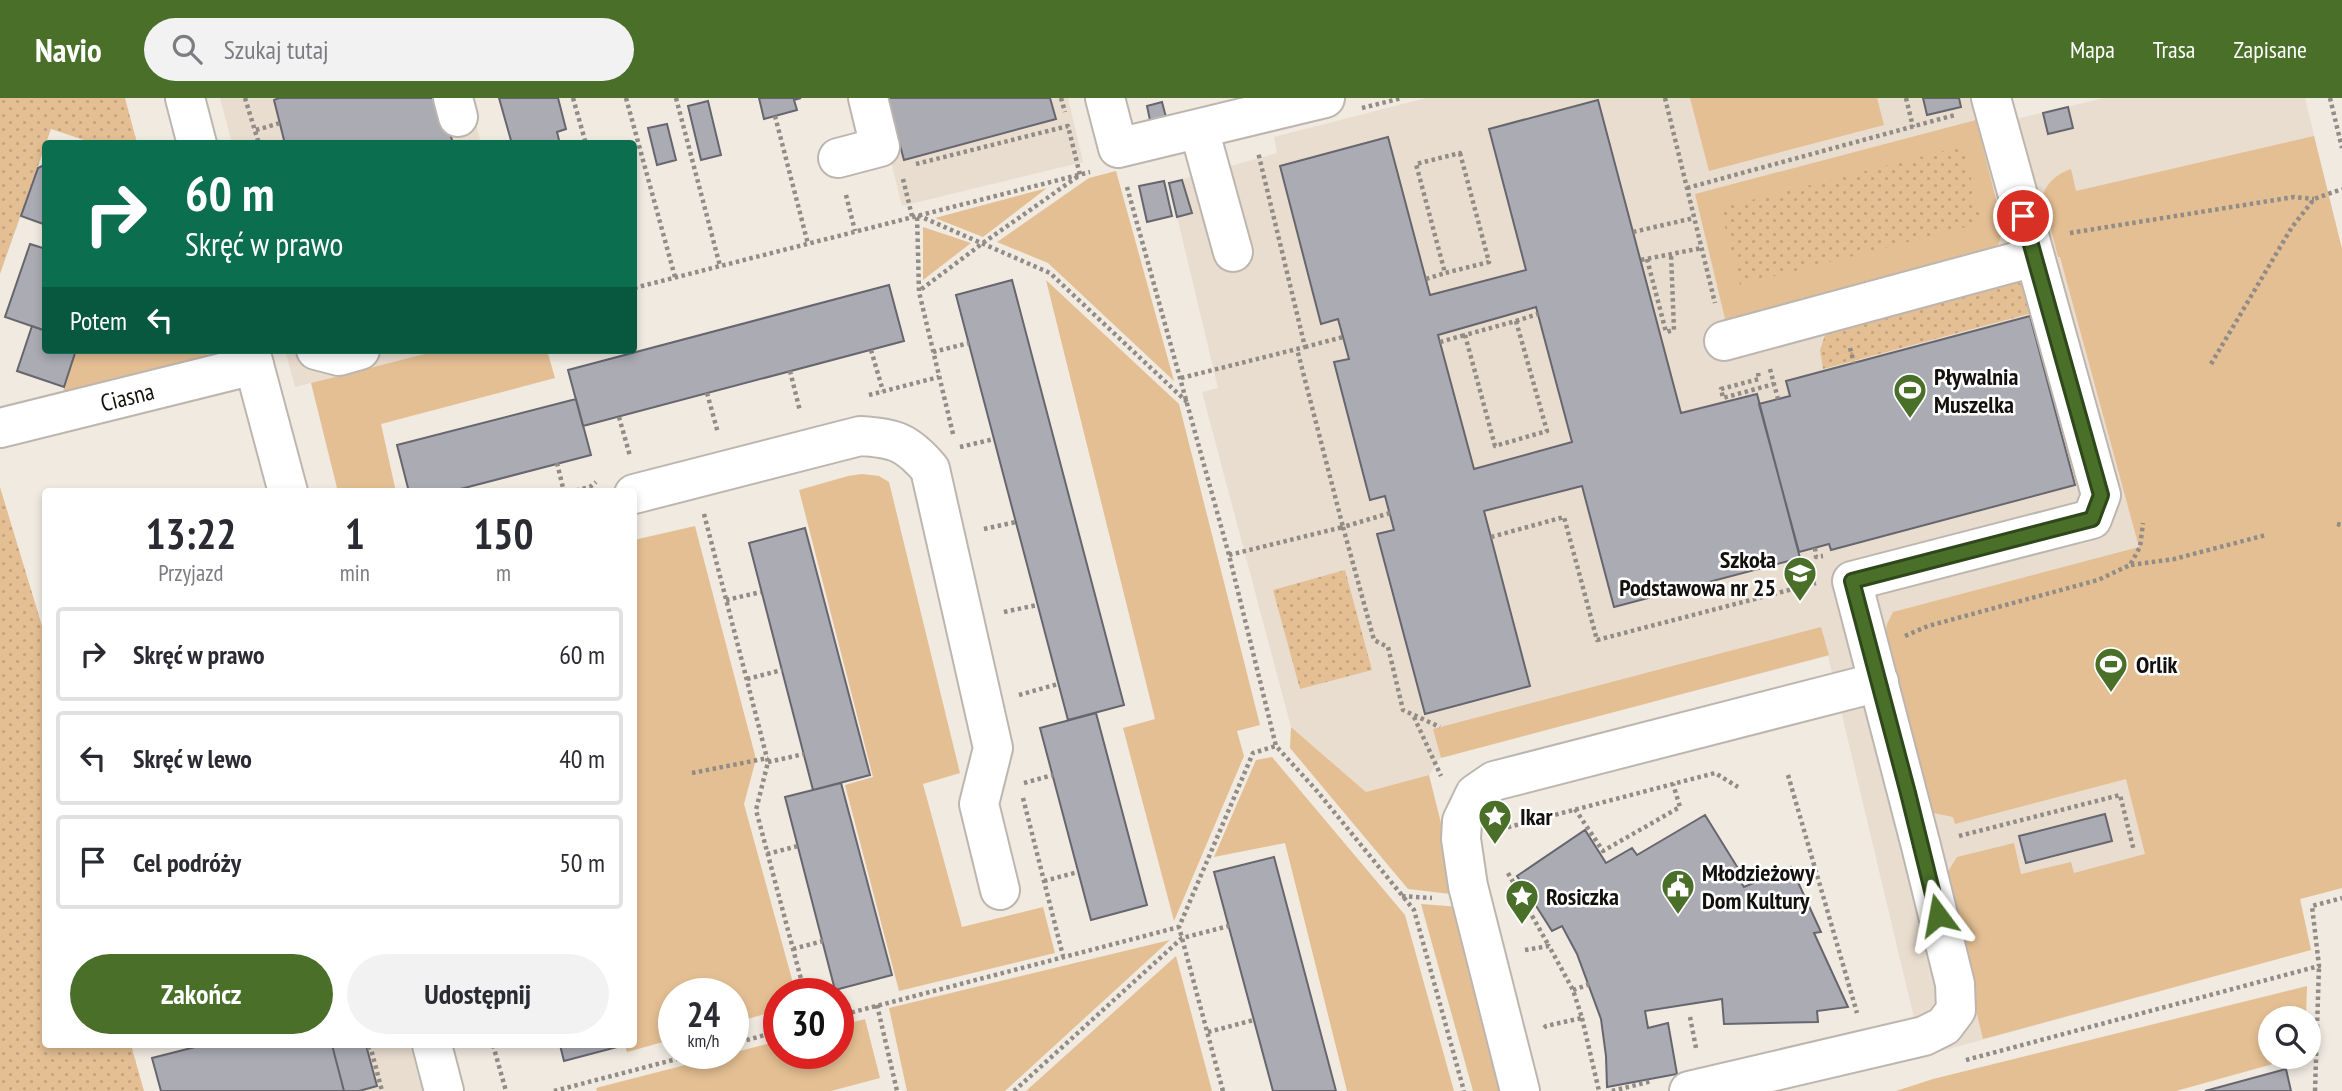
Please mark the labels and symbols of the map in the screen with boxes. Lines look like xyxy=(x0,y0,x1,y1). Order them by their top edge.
pin xyxy=(1993,186,2053,246)
place label: Pływalnia Muszelka xyxy=(1934,361,2018,420)
sports icon: Pływalnia Muszelka xyxy=(1891,371,1929,420)
street label: Ciasna xyxy=(97,375,157,418)
place label: Szkoła Podstawowa nr 25 xyxy=(1619,544,1776,603)
school or university icon: Szkoła Podstawowa nr 25 xyxy=(1781,554,1819,603)
sports icon: Orlik xyxy=(2092,645,2130,694)
place label: Orlik xyxy=(2136,649,2178,680)
place icon: Ikar xyxy=(1476,797,1514,846)
place label: Ikar xyxy=(1520,801,1554,832)
place label: Młodzieżowy Dom Kultury xyxy=(1702,857,1815,916)
public building icon: Młodzieżowy Dom Kultury xyxy=(1659,867,1697,916)
place icon: Rosiczka xyxy=(1503,877,1541,926)
position arrow xyxy=(1901,878,1975,952)
place label: Rosiczka xyxy=(1546,881,1619,912)
speed limit sign: 30 xyxy=(763,978,854,1069)

